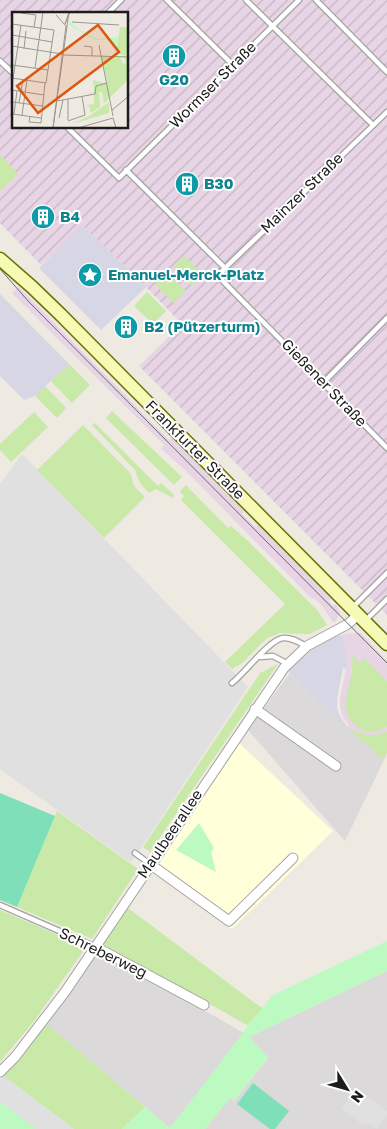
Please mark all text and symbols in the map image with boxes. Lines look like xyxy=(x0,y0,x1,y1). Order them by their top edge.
inset map xyxy=(12,12,129,129)
street label: Wormser Straße xyxy=(165,37,260,131)
building icon: G20 xyxy=(161,43,187,69)
place label: G20 xyxy=(159,70,189,88)
street label: Mainzer Straße xyxy=(256,148,346,236)
building icon: B30 xyxy=(174,171,200,197)
place label: B30 xyxy=(204,174,234,192)
building icon: B4 xyxy=(30,204,56,230)
place label: B4 xyxy=(60,207,80,225)
place icon: Emanuel-Merck-Platz xyxy=(77,262,103,288)
place label: Emanuel-Merck-Platz xyxy=(108,265,265,283)
building icon: B2 (Pützerturm) xyxy=(113,314,139,340)
place label: B2 (Pützerturm) xyxy=(144,317,261,335)
street label: Gießener Straße xyxy=(278,335,371,430)
street label: Frankfurter Straße xyxy=(142,396,249,503)
street label: Maulbeerallee xyxy=(133,786,206,881)
street label: Schreberweg xyxy=(57,923,150,981)
north arrow xyxy=(322,1064,372,1114)
text: N xyxy=(348,1088,368,1106)

